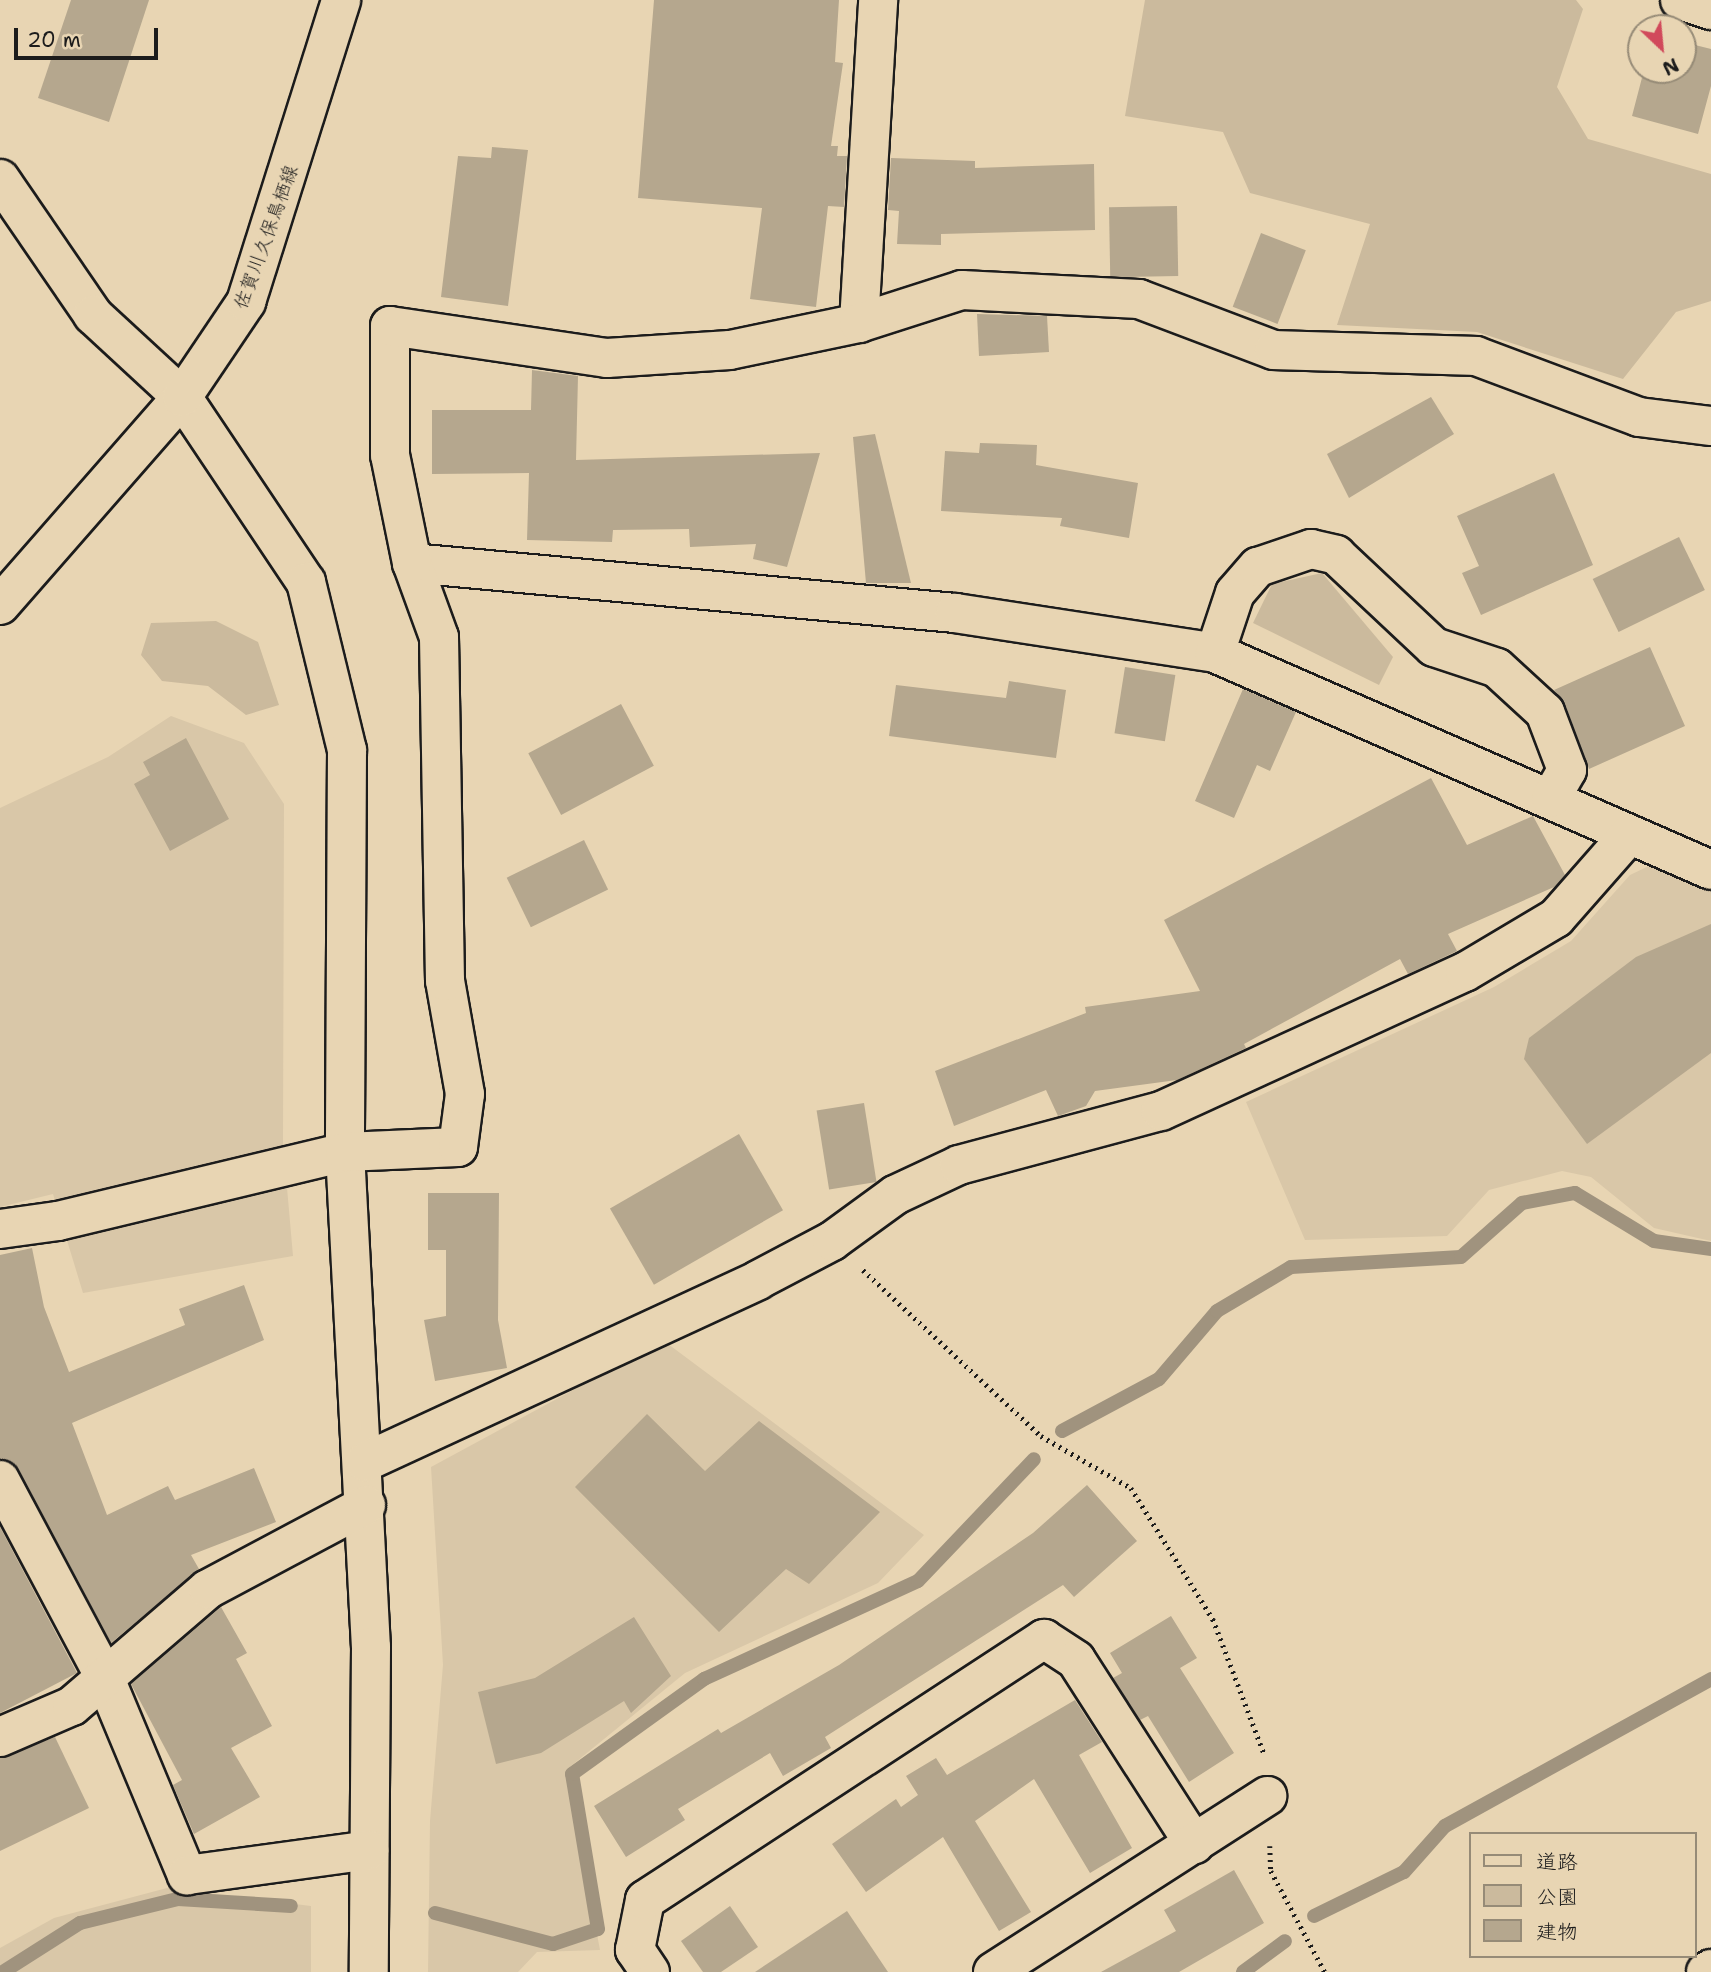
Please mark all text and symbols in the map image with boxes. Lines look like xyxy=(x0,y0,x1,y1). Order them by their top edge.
scale bar xyxy=(18,14,161,58)
north arrow xyxy=(1627,14,1697,84)
text: 20 m xyxy=(27,26,81,54)
text: N xyxy=(1658,52,1683,81)
street label: 佐賀川久保鳥栖線 xyxy=(229,162,303,312)
legend xyxy=(1470,1832,1697,1958)
text: 道路 xyxy=(1536,1848,1578,1876)
text: 公園 xyxy=(1536,1883,1578,1911)
text: 建物 xyxy=(1536,1918,1578,1946)

